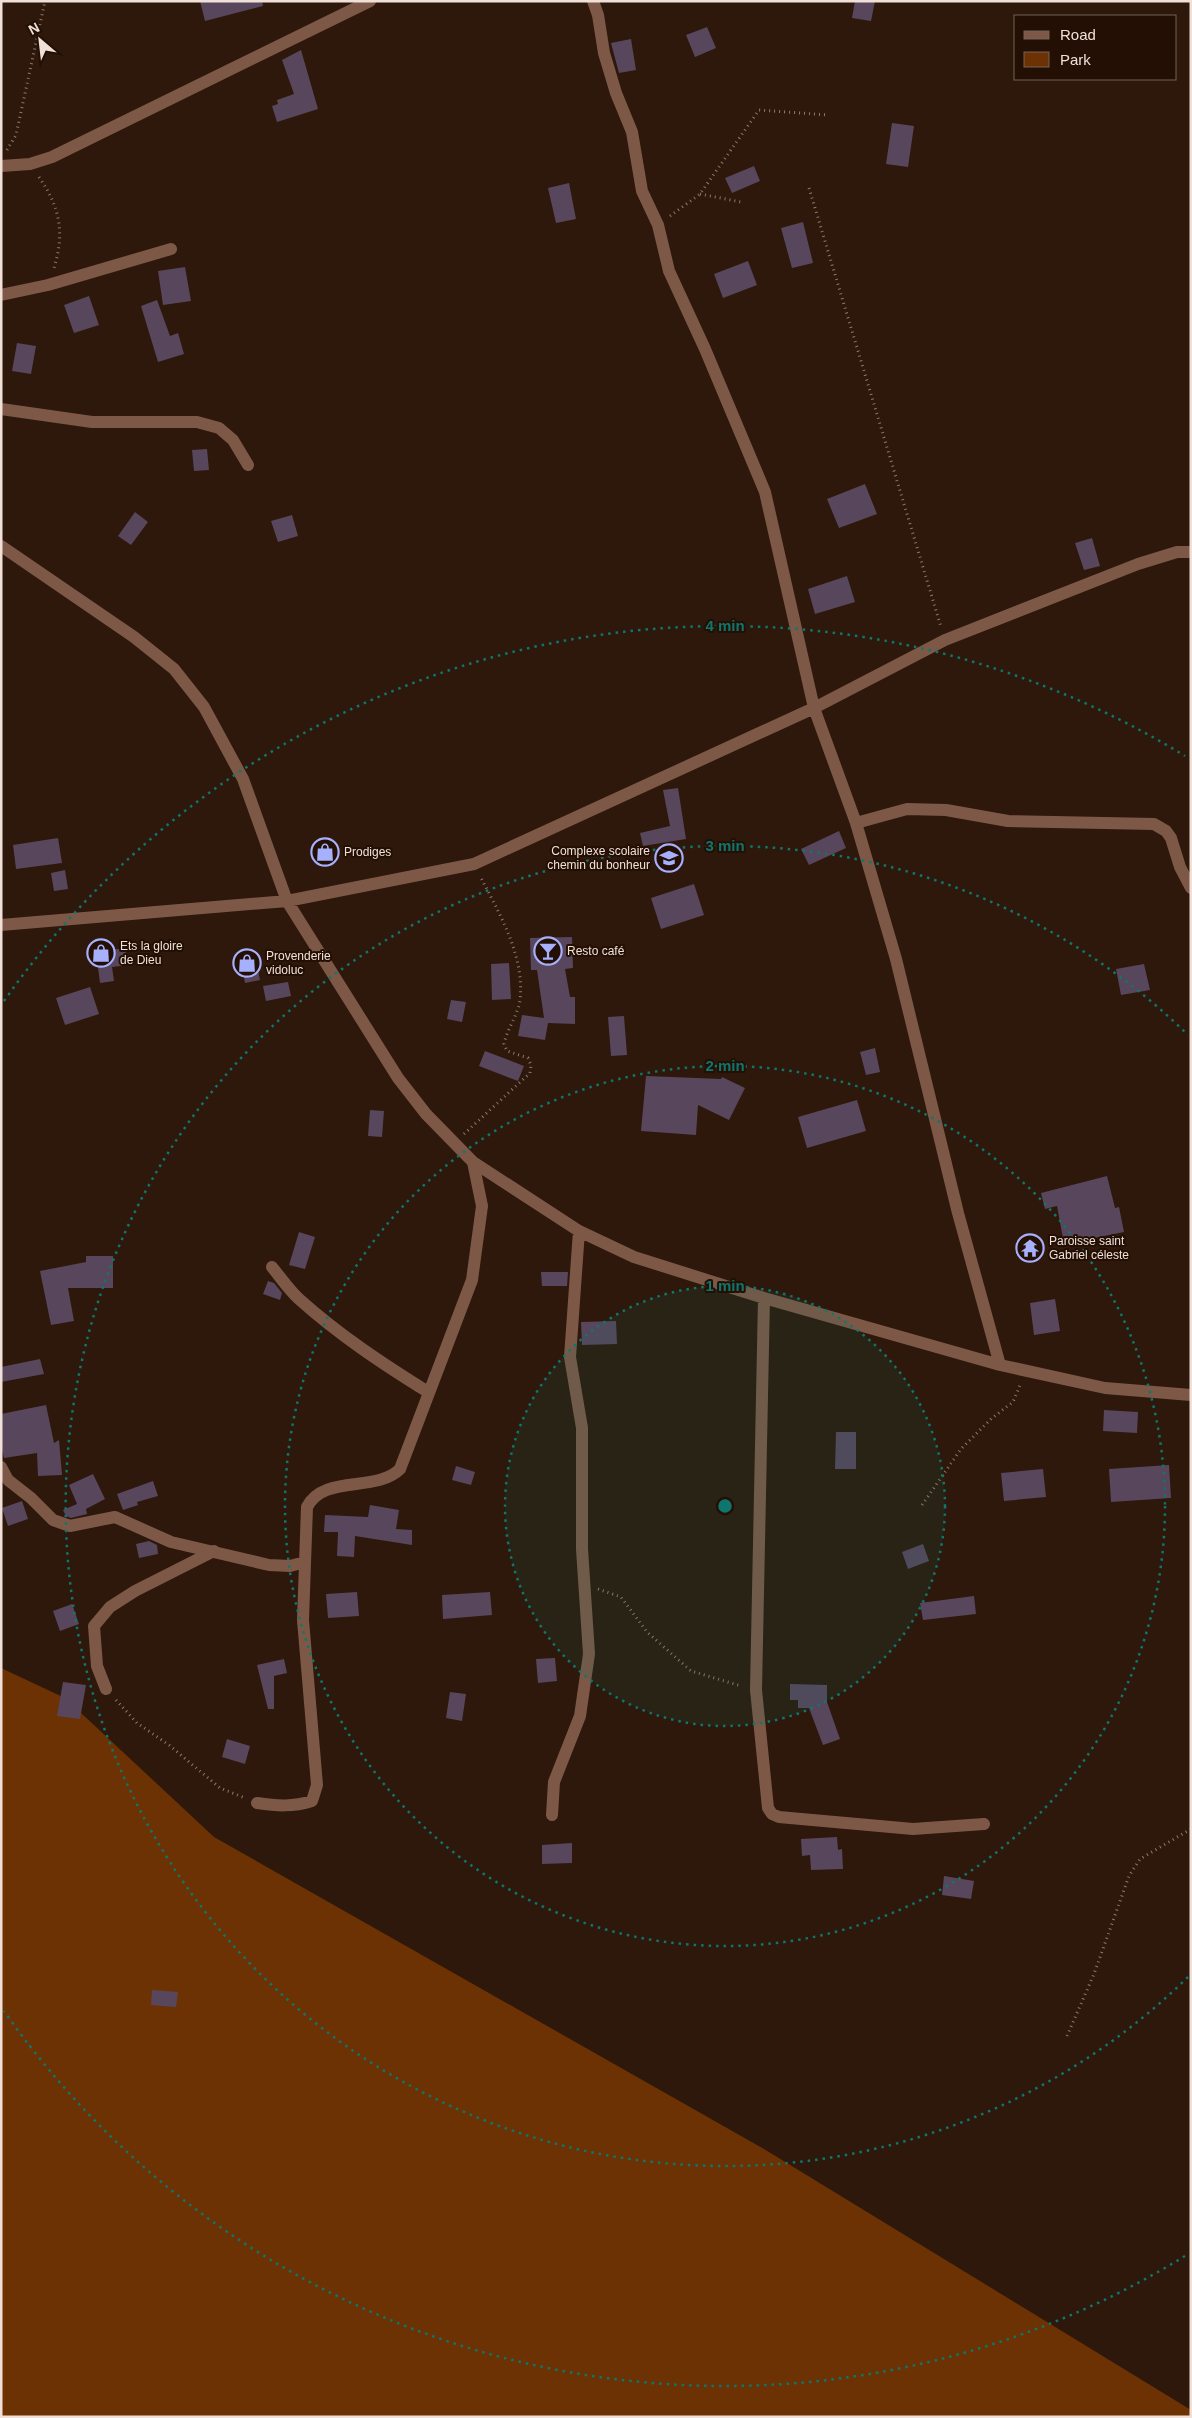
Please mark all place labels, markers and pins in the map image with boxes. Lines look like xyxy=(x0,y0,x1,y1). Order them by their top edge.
shop icon: Prodiges xyxy=(310,837,340,867)
school or university icon: Complexe scolaire chemin du bonheur xyxy=(654,843,684,873)
place label: Complexe scolaire chemin du bonheur xyxy=(547,844,650,872)
place label: Prodiges xyxy=(344,845,391,859)
bar icon: Resto café xyxy=(533,936,563,966)
shop icon: Ets la gloire de Dieu xyxy=(86,938,116,968)
place label: Ets la gloire de Dieu xyxy=(120,939,183,967)
place label: Resto café xyxy=(567,944,625,958)
shop icon: Provenderie vidoluc xyxy=(232,948,262,978)
place label: Provenderie vidoluc xyxy=(266,949,331,977)
temple icon: Paroisse saint Gabriel céleste xyxy=(1015,1233,1045,1263)
place label: Paroisse saint Gabriel céleste xyxy=(1049,1234,1129,1262)
centre of rings xyxy=(716,1497,734,1515)

